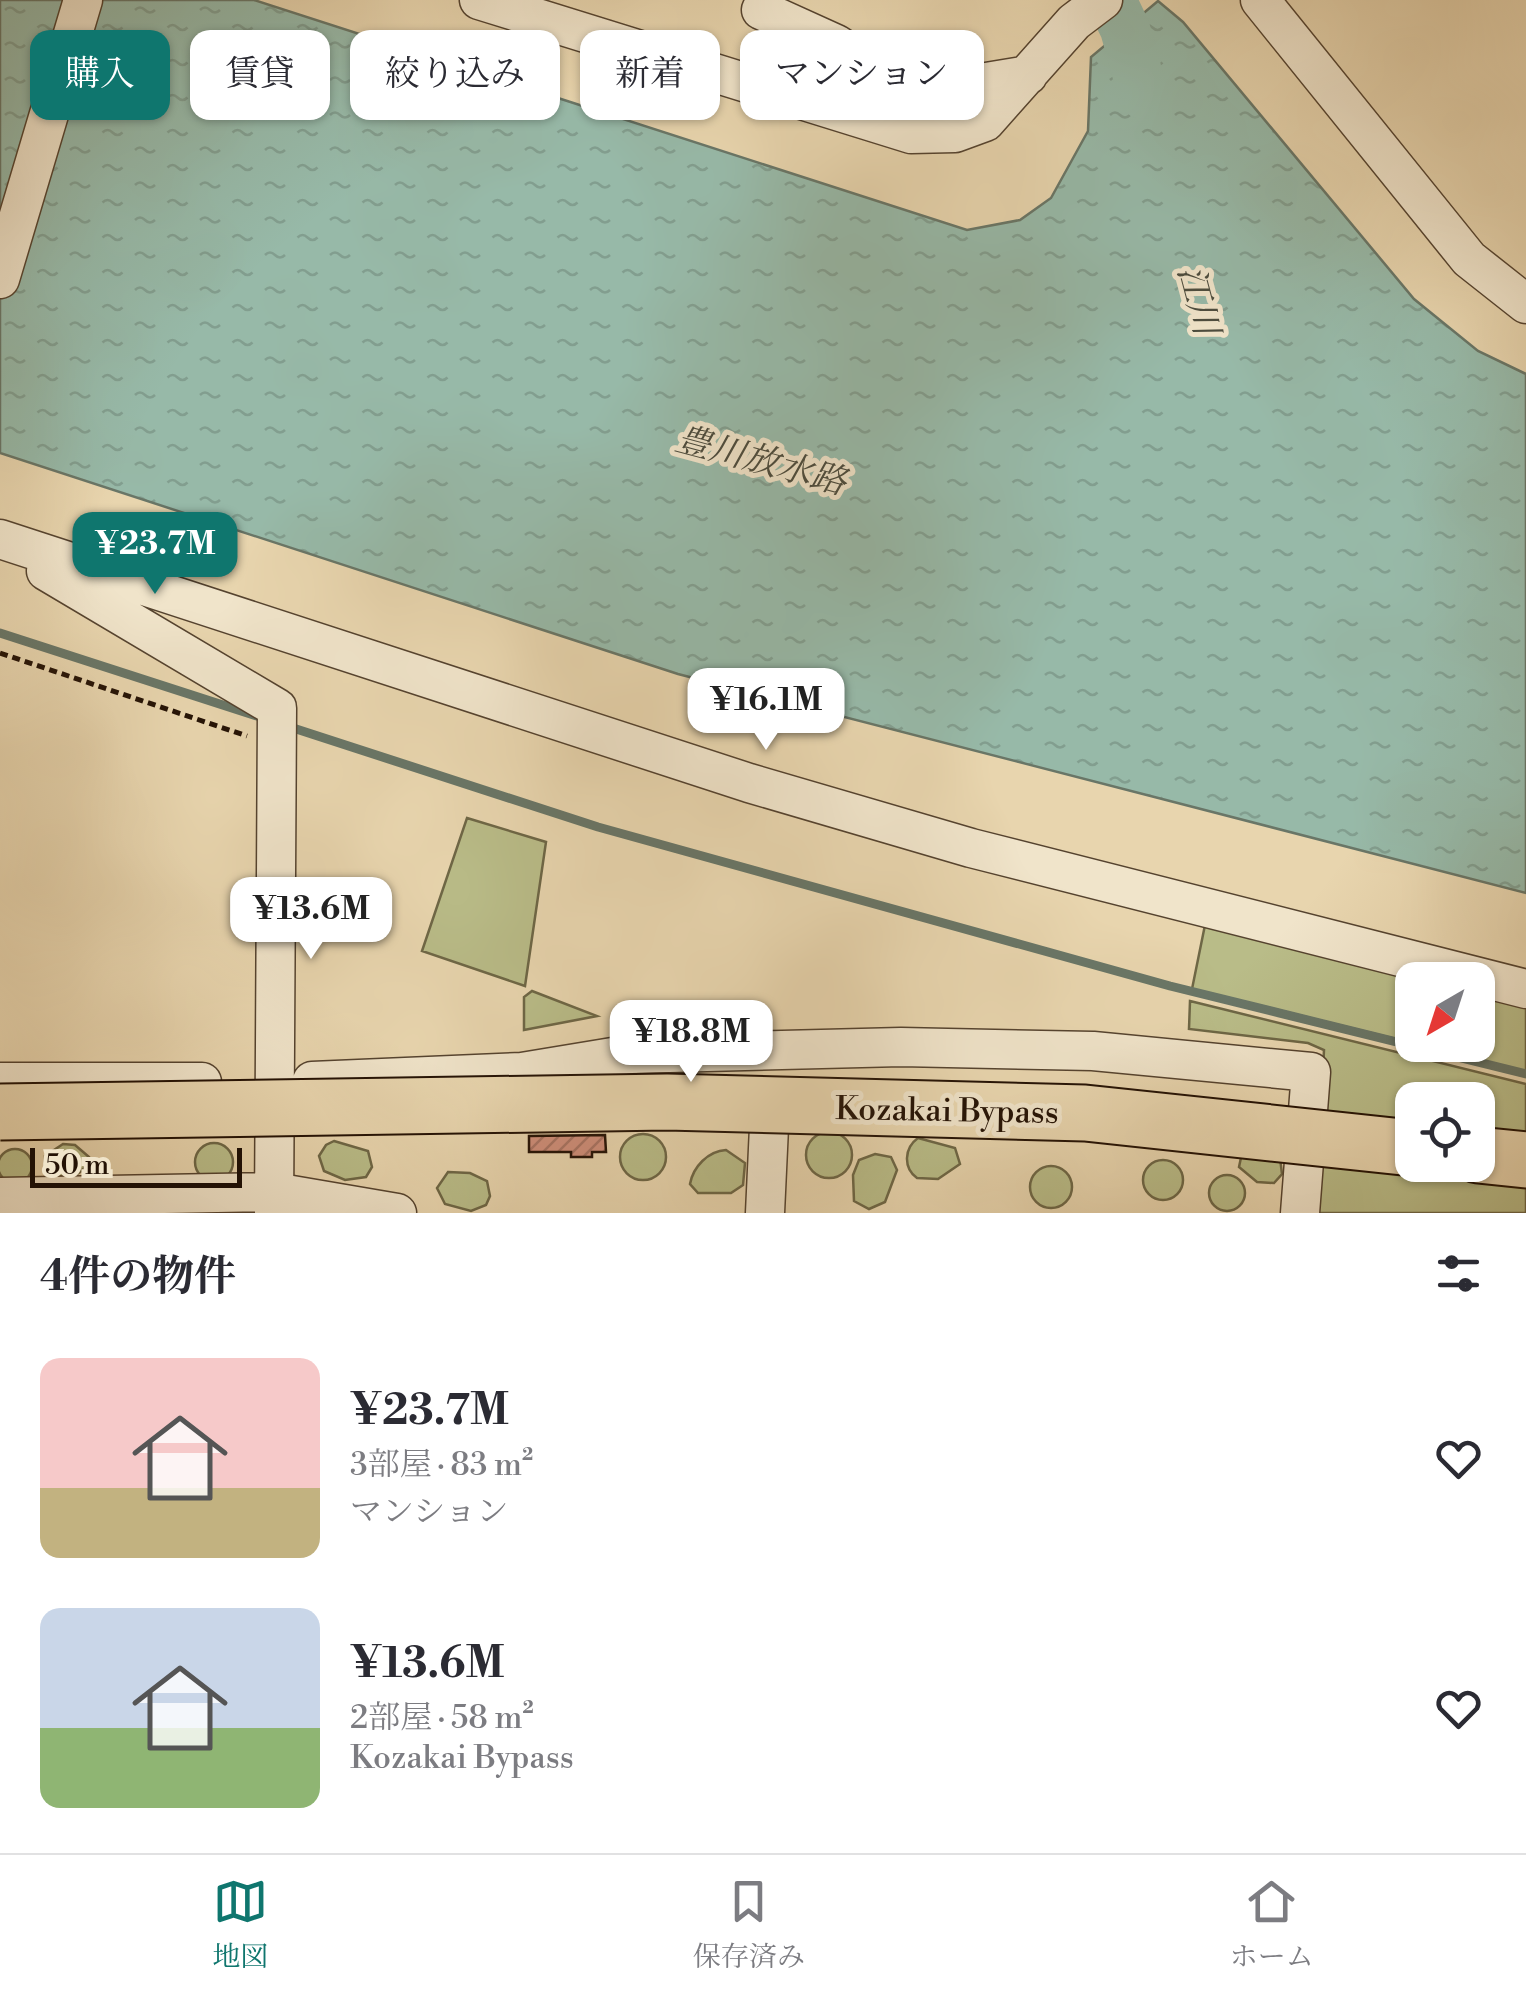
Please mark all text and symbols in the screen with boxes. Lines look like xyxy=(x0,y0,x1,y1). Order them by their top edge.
chip: 購入 xyxy=(30,30,170,120)
chip: 賃貸 xyxy=(190,30,330,120)
chip: 絞り込み xyxy=(350,30,560,120)
chip: 新着 xyxy=(580,30,720,120)
chip: マンション xyxy=(740,30,984,120)
water label: 江川 xyxy=(1168,261,1228,344)
water label: 豊川放水路 xyxy=(671,418,853,505)
pin: ¥23.7M xyxy=(74,512,236,597)
text: ¥23.7M xyxy=(94,524,216,564)
pin: ¥16.1M xyxy=(685,668,847,753)
text: ¥16.1M xyxy=(710,680,822,720)
pin: ¥13.6M xyxy=(230,877,392,962)
text: ¥13.6M xyxy=(252,889,370,929)
north arrow xyxy=(1395,962,1495,1062)
map controls xyxy=(1395,962,1495,1182)
pin: ¥18.8M xyxy=(610,1000,772,1085)
text: ¥18.8M xyxy=(632,1012,750,1052)
button: locate xyxy=(1395,1082,1495,1182)
street label: Kozakai Bypass xyxy=(835,1089,1059,1133)
scale bar xyxy=(30,1143,242,1188)
text: 50 m xyxy=(45,1148,109,1183)
icon: filters xyxy=(1431,1246,1486,1301)
text: 4件の物件 xyxy=(40,1251,236,1304)
text: ¥23.7M xyxy=(350,1385,509,1438)
icon: home xyxy=(120,1398,240,1518)
icon: heart xyxy=(1431,1431,1486,1486)
text: 3部屋 · 83 m² xyxy=(350,1445,533,1485)
text: マンション xyxy=(350,1492,509,1532)
text: ¥13.6M xyxy=(350,1638,505,1691)
icon: home xyxy=(120,1648,240,1768)
icon: heart xyxy=(1431,1681,1486,1736)
text: 2部屋 · 58 m² xyxy=(350,1698,534,1738)
text: Kozakai Bypass xyxy=(350,1738,574,1778)
tab: 地図 xyxy=(212,1874,268,1975)
tab: 保存済み xyxy=(693,1874,805,1975)
tab: ホーム xyxy=(1230,1874,1314,1975)

